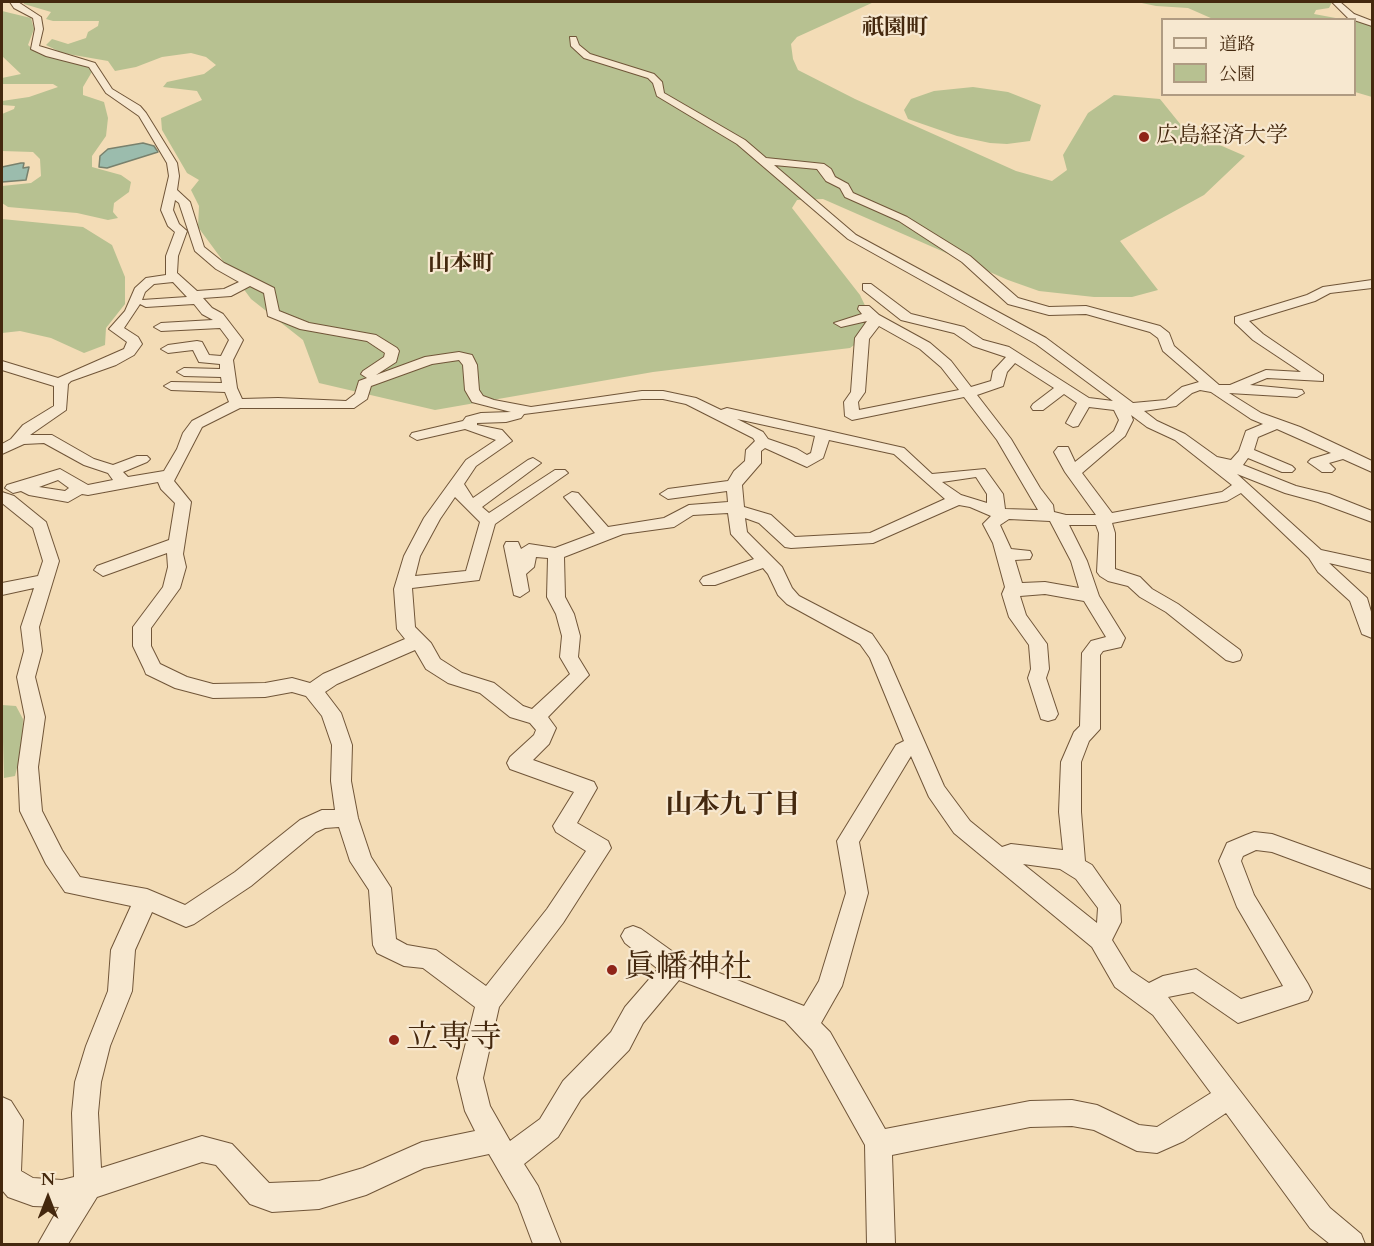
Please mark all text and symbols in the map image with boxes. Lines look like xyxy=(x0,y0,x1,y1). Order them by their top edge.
district label: 祇園町 xyxy=(862,16,928,42)
legend xyxy=(1161,18,1356,96)
text: 道路 xyxy=(1219,32,1255,57)
text: 公園 xyxy=(1219,62,1255,87)
place label: 広島経済大学 xyxy=(1156,124,1288,150)
marker: 広島経済大学 xyxy=(1137,130,1151,144)
district label: 山本町 xyxy=(428,252,494,278)
district label: 山本九丁目 xyxy=(666,791,800,823)
place label: 眞幡神社 xyxy=(624,951,752,989)
marker: 眞幡神社 xyxy=(605,963,619,977)
place label: 立専寺 xyxy=(406,1021,502,1059)
marker: 立専寺 xyxy=(387,1033,401,1047)
north arrow xyxy=(18,1168,78,1228)
text: N xyxy=(41,1169,55,1191)

